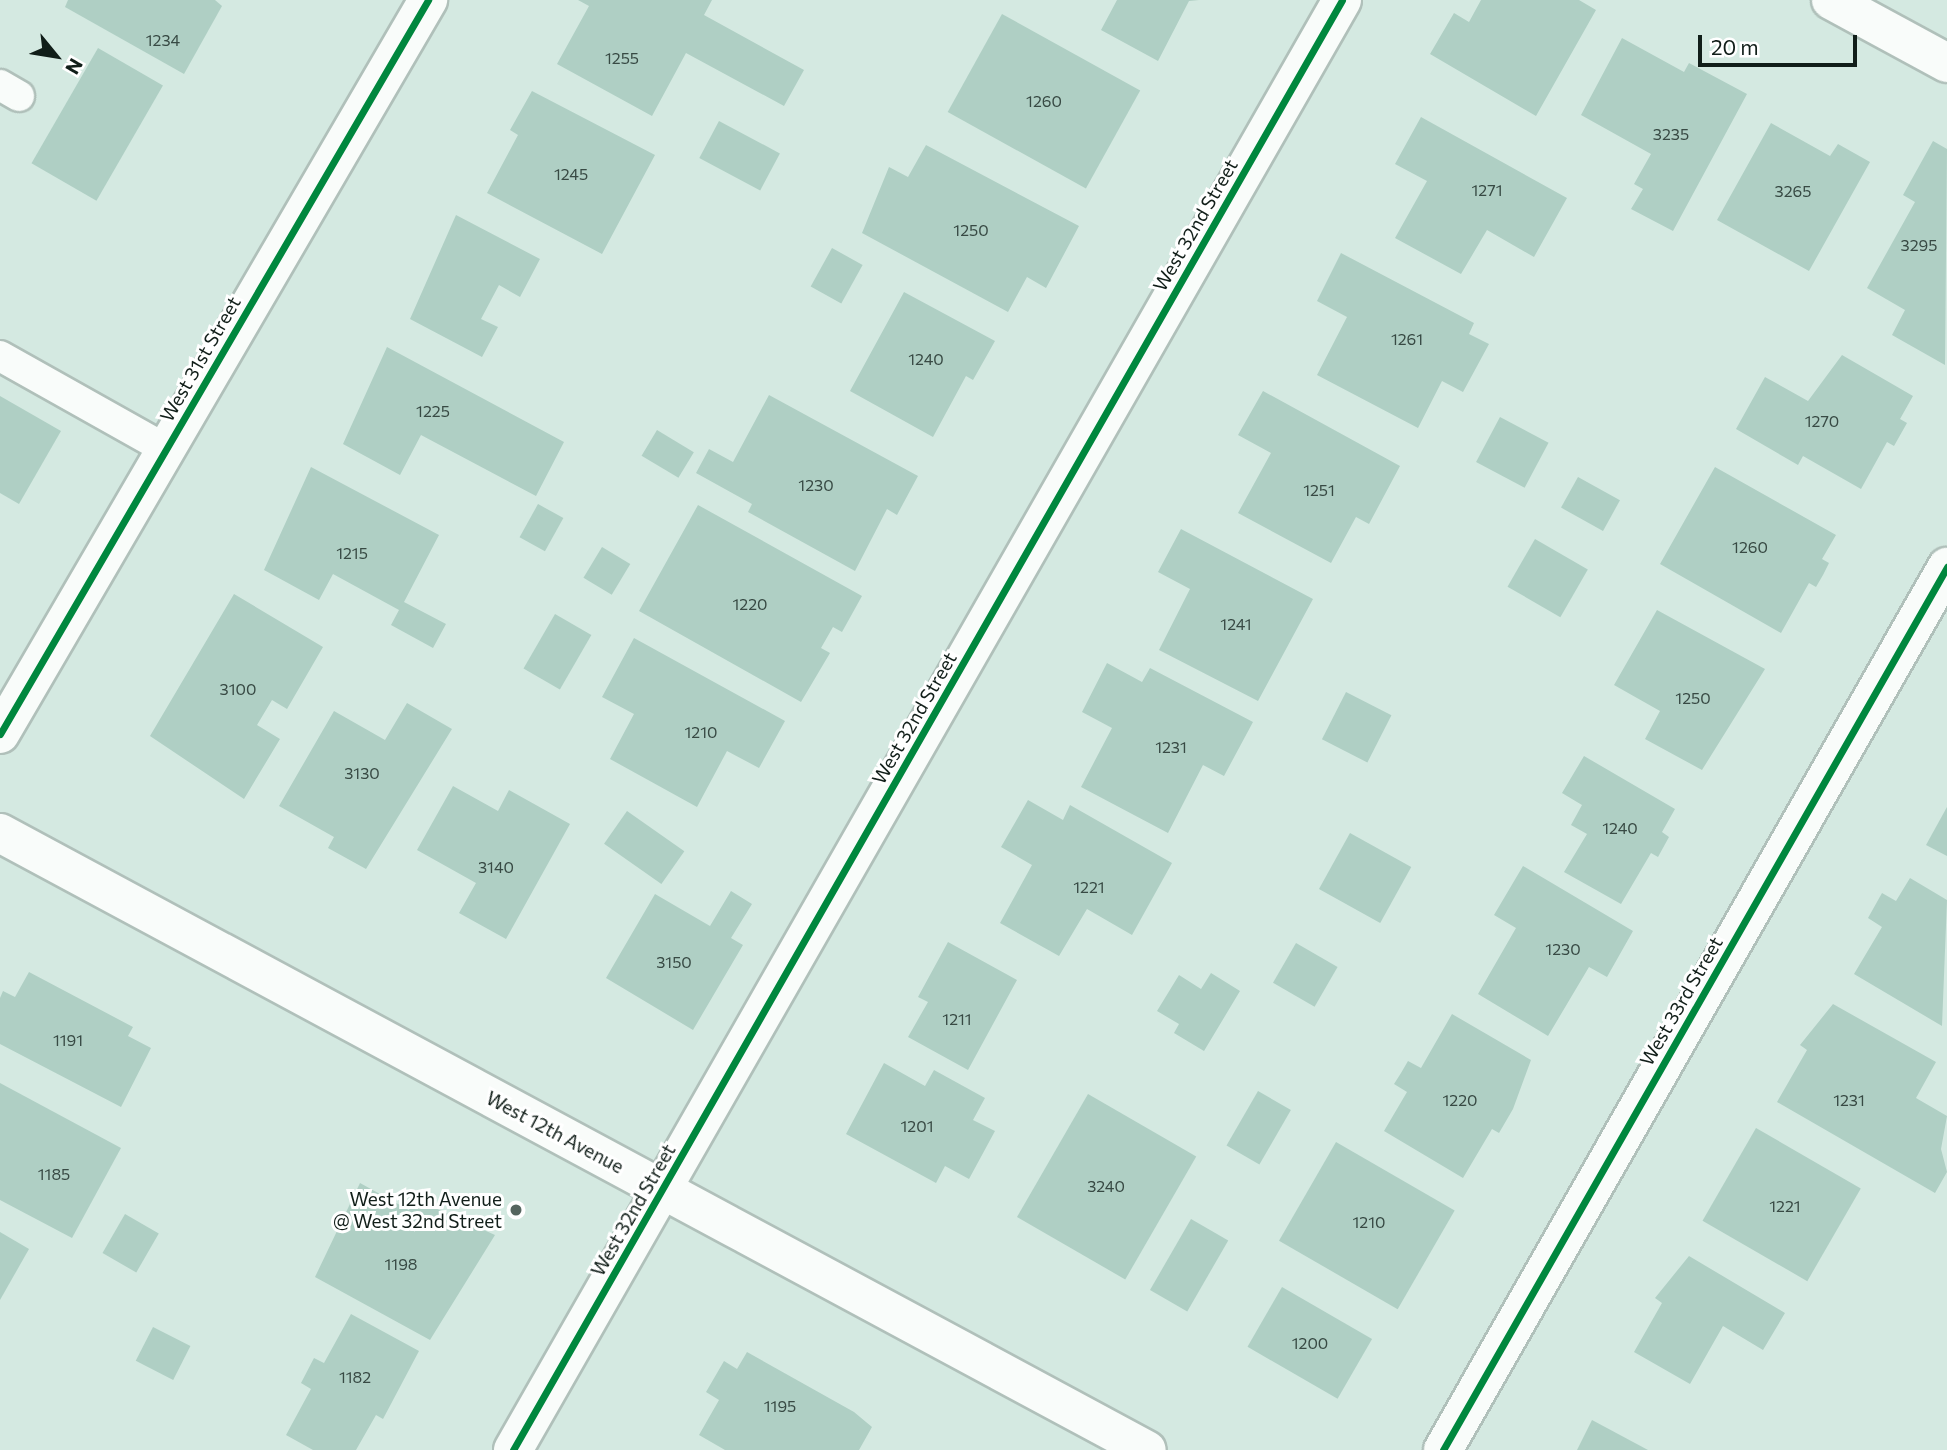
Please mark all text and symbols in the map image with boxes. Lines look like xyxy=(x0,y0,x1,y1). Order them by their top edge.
north arrow xyxy=(21,21,91,91)
scale bar xyxy=(1702,21,1861,65)
house number: 1234 xyxy=(146,30,180,50)
text: 20 m xyxy=(1711,34,1759,59)
house number: 1255 xyxy=(605,48,639,68)
text: N xyxy=(61,55,88,79)
house number: 1260 xyxy=(1026,91,1062,111)
house number: 3235 xyxy=(1653,124,1689,144)
street label: West 32nd Street xyxy=(1148,155,1242,295)
house number: 1245 xyxy=(554,164,588,184)
house number: 1271 xyxy=(1472,180,1502,200)
house number: 3265 xyxy=(1775,181,1811,201)
house number: 1250 xyxy=(953,220,989,240)
house number: 3295 xyxy=(1901,235,1937,255)
street label: West 31st Street xyxy=(155,292,245,426)
house number: 1261 xyxy=(1391,329,1423,349)
house number: 1240 xyxy=(908,349,944,369)
house number: 1225 xyxy=(416,401,450,421)
house number: 1270 xyxy=(1805,411,1839,431)
house number: 1230 xyxy=(798,475,834,495)
house number: 1251 xyxy=(1303,480,1335,500)
house number: 1260 xyxy=(1732,537,1768,557)
house number: 1215 xyxy=(336,543,368,563)
house number: 1220 xyxy=(733,594,767,614)
house number: 1241 xyxy=(1220,614,1252,634)
street label: West 32nd Street xyxy=(867,648,961,788)
house number: 3100 xyxy=(220,679,256,699)
house number: 1250 xyxy=(1675,688,1711,708)
house number: 1210 xyxy=(685,722,717,742)
house number: 1231 xyxy=(1155,737,1187,757)
house number: 3130 xyxy=(344,763,380,783)
house number: 1240 xyxy=(1602,818,1638,838)
house number: 3140 xyxy=(478,857,514,877)
house number: 1221 xyxy=(1073,877,1105,897)
street label: West 33rd Street xyxy=(1635,932,1727,1070)
house number: 1230 xyxy=(1545,939,1581,959)
house number: 3150 xyxy=(656,952,692,972)
house number: 1211 xyxy=(942,1009,972,1029)
house number: 1191 xyxy=(53,1030,83,1050)
street label: West 12th Avenue xyxy=(482,1086,628,1178)
house number: 1220 xyxy=(1443,1090,1477,1110)
house number: 1231 xyxy=(1833,1090,1865,1110)
house number: 1201 xyxy=(901,1116,933,1136)
street label: West 32nd Street xyxy=(586,1140,680,1280)
house number: 1185 xyxy=(38,1164,70,1184)
house number: 3240 xyxy=(1087,1176,1125,1196)
place label: West 12th Avenue @ West 32nd Street xyxy=(333,1188,502,1232)
house number: 1221 xyxy=(1769,1196,1801,1216)
marker: West 12th Avenue @ West 32nd Street xyxy=(508,1202,524,1218)
house number: 1210 xyxy=(1353,1212,1385,1232)
house number: 1198 xyxy=(384,1254,418,1274)
house number: 1200 xyxy=(1292,1333,1328,1353)
house number: 1182 xyxy=(339,1367,371,1387)
house number: 1195 xyxy=(764,1396,796,1416)

